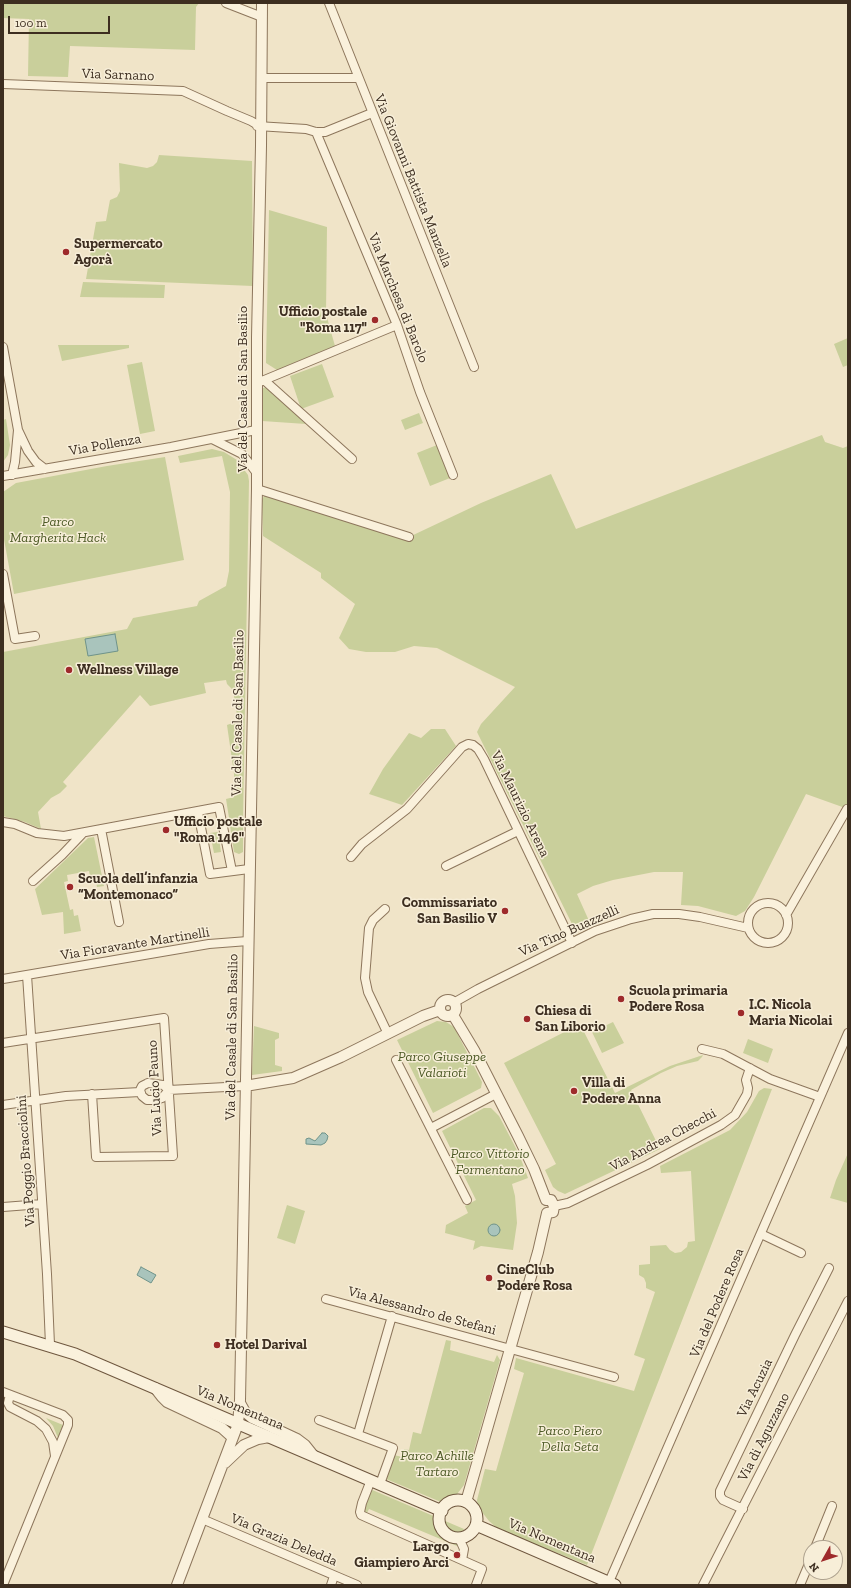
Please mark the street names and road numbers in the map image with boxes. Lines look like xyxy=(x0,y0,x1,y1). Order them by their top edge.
street label: Via Sarnano xyxy=(81,65,155,85)
street label: Via Giovanni Battista Manzella xyxy=(371,92,455,270)
street label: Via Marchesa di Barolo xyxy=(364,231,432,365)
street label: Via del Casale di San Basilio xyxy=(235,306,251,472)
street label: Via Pollenza xyxy=(68,430,142,460)
street label: Via del Casale di San Basilio xyxy=(228,630,248,796)
street label: Via Maurizio Arena xyxy=(487,748,553,860)
street label: Via Tino Buazzelli xyxy=(516,901,622,961)
street label: Via Fioravante Martinelli xyxy=(59,924,211,964)
street label: Via del Casale di San Basilio xyxy=(222,954,242,1120)
street label: Via Lucio Fauno xyxy=(144,1040,166,1136)
street label: Via Poggio Bracciolini xyxy=(13,1095,39,1227)
street label: Via Andrea Checchi xyxy=(607,1105,719,1175)
street label: Via del Podere Rosa xyxy=(686,1246,748,1360)
street label: Via Alessandro de Stefani xyxy=(346,1283,498,1339)
street label: Via Acuzia xyxy=(734,1356,776,1420)
street label: Via Nomentana xyxy=(194,1382,286,1434)
street label: Via di Aguzzano xyxy=(735,1390,793,1484)
street label: Via Grazia Deledda xyxy=(228,1510,340,1570)
street label: Via Nomentana xyxy=(506,1515,598,1567)

